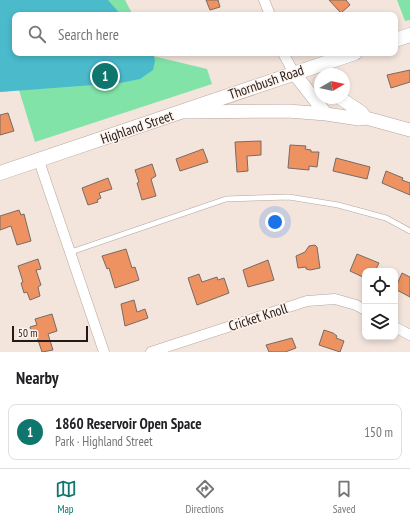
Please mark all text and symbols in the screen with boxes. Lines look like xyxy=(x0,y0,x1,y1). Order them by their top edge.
search box xyxy=(12,12,398,56)
icon: search xyxy=(26,23,48,45)
text: Search here xyxy=(58,25,119,44)
pin: 1 xyxy=(92,61,118,91)
street label: Thornbush Road xyxy=(226,61,306,103)
north arrow xyxy=(314,68,350,104)
street label: Highland Street xyxy=(98,106,176,148)
your location xyxy=(265,212,285,232)
map controls xyxy=(362,268,398,340)
button: locate xyxy=(362,268,398,304)
street label: Cricket Knoll xyxy=(226,299,291,335)
button: layers xyxy=(362,304,398,340)
scale bar xyxy=(12,324,88,343)
text: 50 m xyxy=(18,326,37,340)
text: Nearby xyxy=(16,367,59,389)
text: 1860 Reservoir Open Space xyxy=(55,414,202,433)
text: 1 xyxy=(27,424,33,441)
text: 150 m xyxy=(364,424,393,441)
text: Park · Highland Street xyxy=(55,433,153,450)
tab: Map xyxy=(55,478,77,516)
tab: Directions xyxy=(186,478,224,516)
tab: Saved xyxy=(333,478,355,516)

